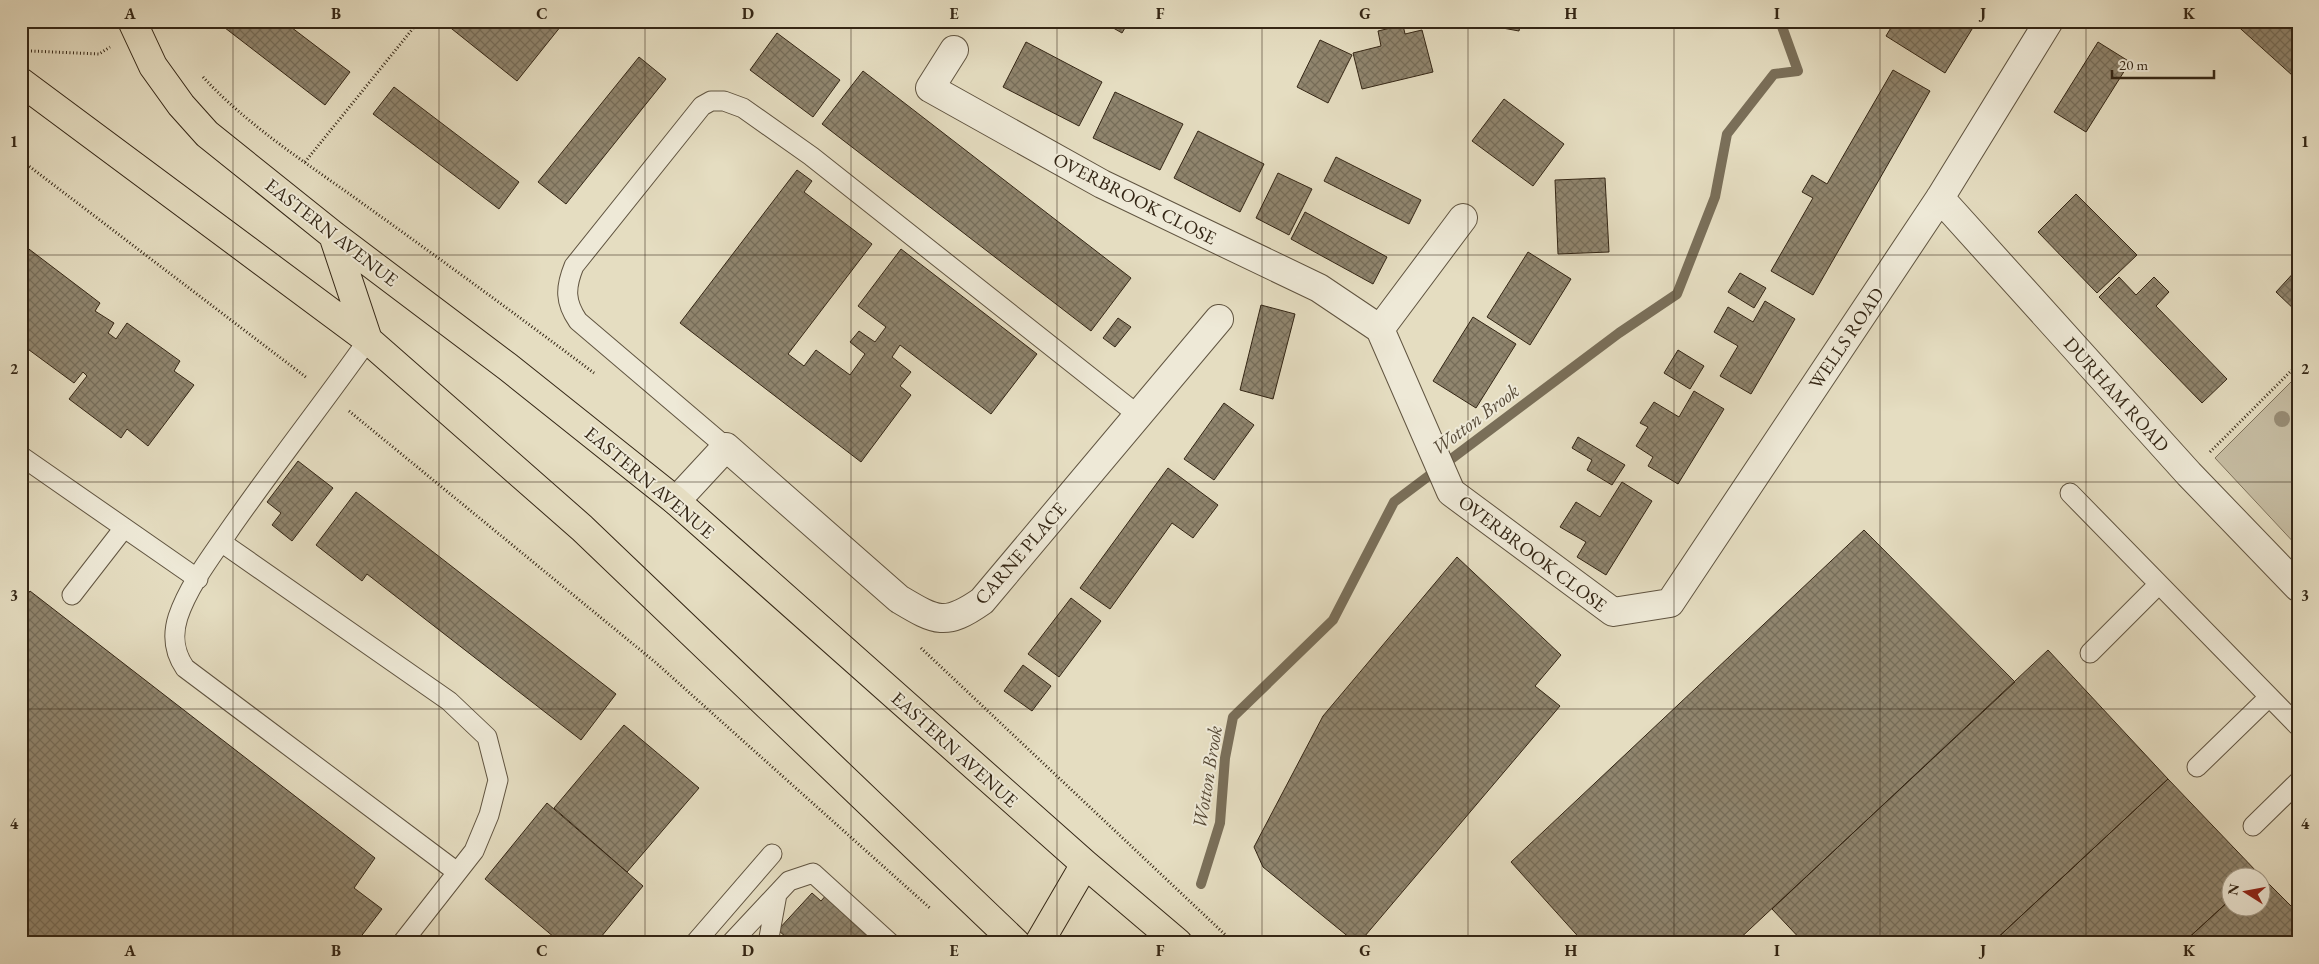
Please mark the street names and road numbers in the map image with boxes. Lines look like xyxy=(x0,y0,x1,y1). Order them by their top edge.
street label: OVERBROOK CLOSE xyxy=(1049,146,1221,251)
street label: EASTERN AVENUE xyxy=(260,173,404,292)
street label: WELLS ROAD xyxy=(1803,282,1890,394)
street label: DURHAM ROAD xyxy=(2058,332,2175,457)
street label: EASTERN AVENUE xyxy=(579,421,720,544)
street label: OVERBROOK CLOSE xyxy=(1453,489,1612,618)
street label: CARNE PLACE xyxy=(969,497,1072,610)
street label: EASTERN AVENUE xyxy=(886,686,1024,813)

